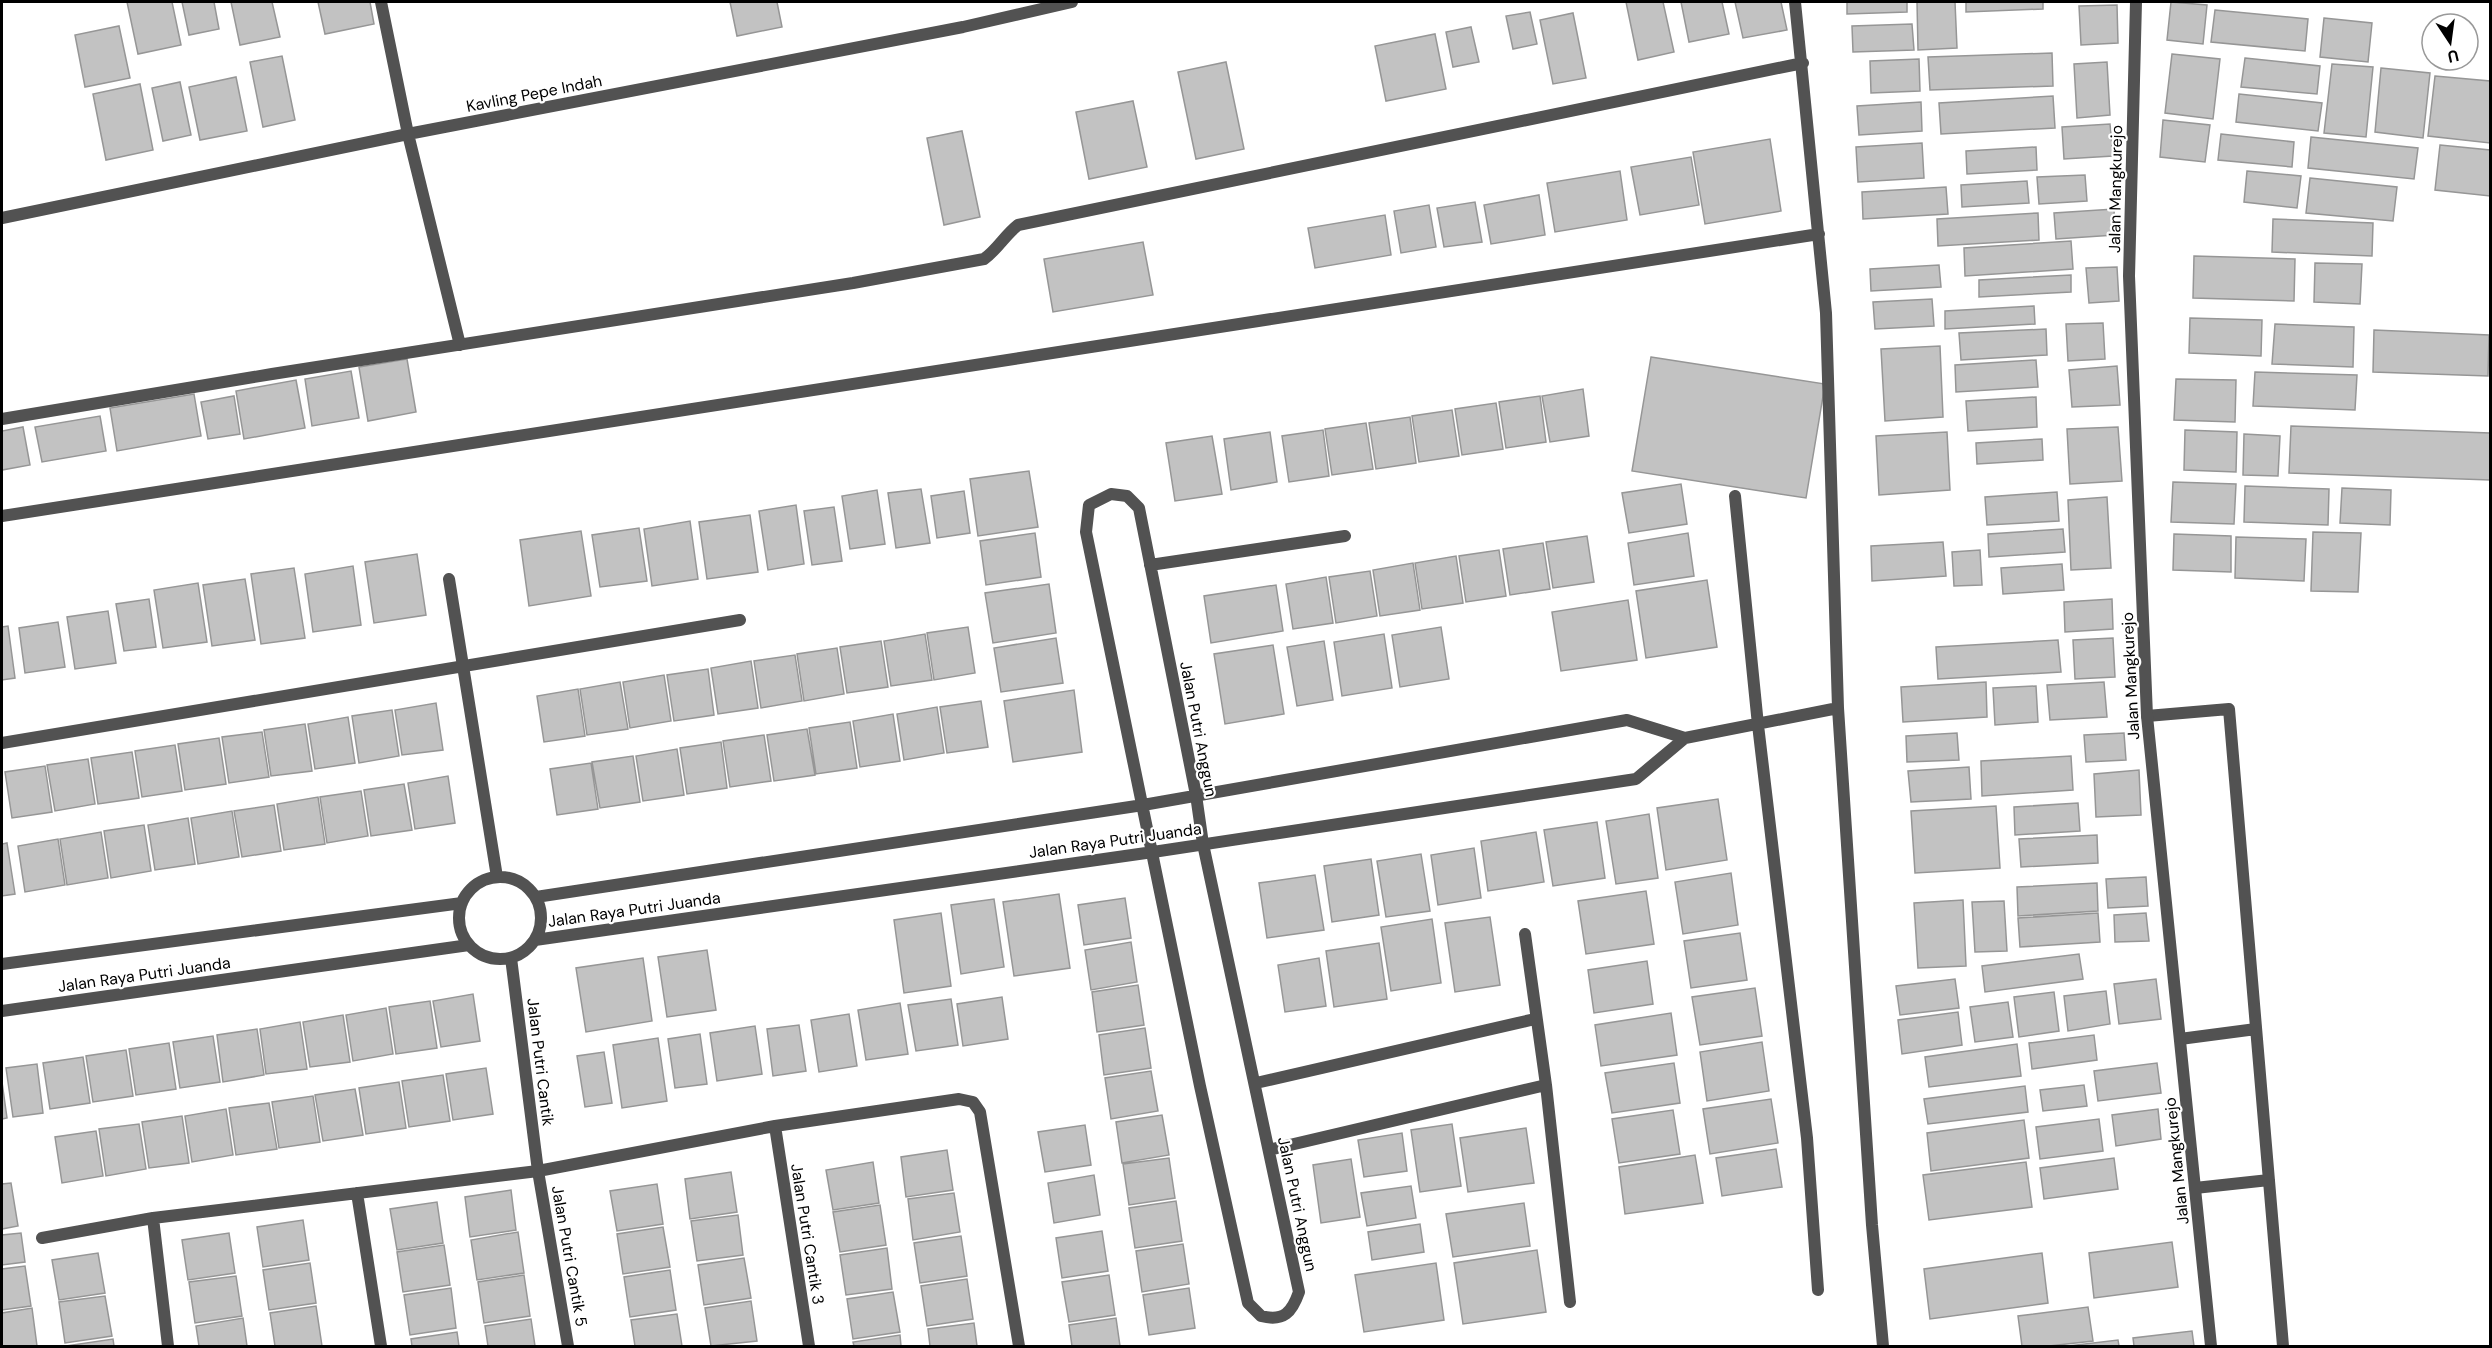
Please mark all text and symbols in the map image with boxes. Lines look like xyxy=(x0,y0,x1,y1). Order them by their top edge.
north arrow xyxy=(2420,12,2480,72)
text: U xyxy=(2446,45,2461,68)
street label: Kavling Pepe Indah xyxy=(464,70,604,117)
street label: Jalan Mangkurejo xyxy=(2104,125,2127,253)
street label: Jalan Mangkurejo xyxy=(2117,611,2144,740)
street label: Jalan Putri Anggun xyxy=(1175,660,1222,798)
street label: Jalan Raya Putri Juanda xyxy=(1027,818,1203,863)
street label: Jalan Raya Putri Juanda xyxy=(546,887,722,932)
street label: Jalan Raya Putri Juanda xyxy=(56,952,232,997)
street label: Jalan Putri Cantik xyxy=(522,997,559,1127)
street label: Jalan Mangkurejo xyxy=(2159,1096,2194,1226)
street label: Jalan Putri Anggun xyxy=(1273,1135,1322,1273)
street label: Jalan Putri Cantik 3 xyxy=(786,1162,829,1306)
street label: Jalan Putri Cantik 5 xyxy=(547,1184,592,1328)

